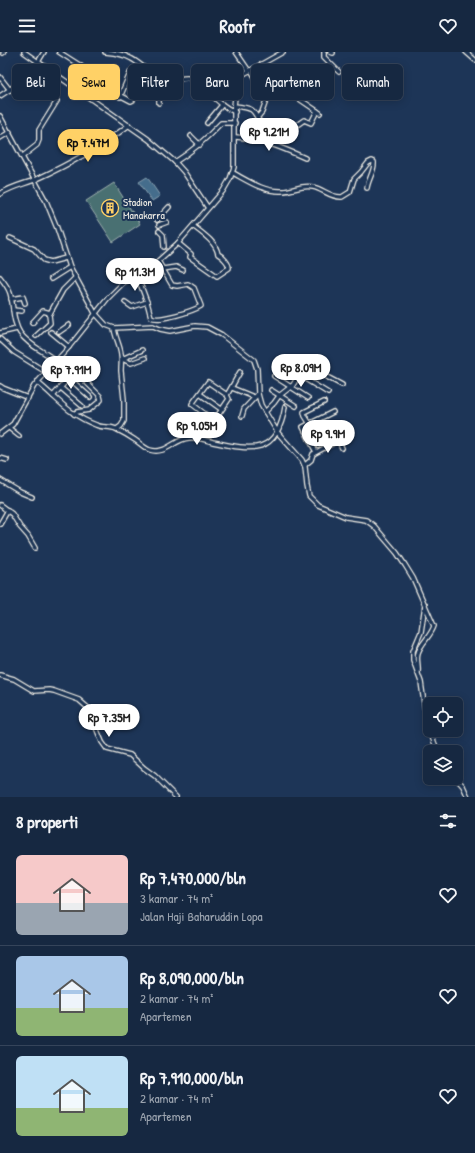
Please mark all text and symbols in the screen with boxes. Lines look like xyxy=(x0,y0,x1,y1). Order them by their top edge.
text: Roofr xyxy=(219,14,256,39)
icon: menu xyxy=(16,15,38,37)
icon: heart xyxy=(437,15,459,37)
chip: Beli xyxy=(12,64,60,100)
chip: Sewa xyxy=(68,64,120,100)
chip: Filter xyxy=(128,64,183,100)
chip: Baru xyxy=(191,64,243,100)
chip: Apartemen xyxy=(251,64,334,100)
chip: Rumah xyxy=(342,64,403,100)
pin: Rp 9.21M xyxy=(228,118,310,152)
text: Rp 9.21M xyxy=(249,122,289,140)
pin: Rp 7.47M xyxy=(47,129,129,163)
text: Rp 7.47M xyxy=(67,133,109,151)
place label: Stadion Manakarra xyxy=(123,195,165,222)
building icon: Stadion Manakarra xyxy=(100,198,120,218)
pin: Rp 11.3M xyxy=(94,258,176,292)
text: Rp 11.3M xyxy=(115,262,155,280)
pin: Rp 8.09M xyxy=(260,354,342,388)
pin: Rp 7.91M xyxy=(30,356,112,390)
text: Rp 8.09M xyxy=(280,358,322,376)
text: Rp 7.91M xyxy=(51,360,91,378)
pin: Rp 9.05M xyxy=(156,412,238,446)
text: Rp 9.05M xyxy=(176,416,218,434)
pin: Rp 9.9M xyxy=(291,420,365,454)
text: Rp 9.9M xyxy=(311,424,345,442)
map controls xyxy=(423,697,463,785)
button: locate xyxy=(423,697,463,737)
pin: Rp 7.35M xyxy=(68,704,150,738)
text: Rp 7.35M xyxy=(88,708,130,726)
button: layers xyxy=(423,745,463,785)
text: 8 properti xyxy=(16,810,78,833)
icon: filters xyxy=(437,810,459,832)
text: Rp 7,470,000/bln xyxy=(140,866,246,889)
icon: home xyxy=(48,871,96,919)
icon: heart xyxy=(437,884,459,906)
text: 3 kamar · 74 m² xyxy=(140,889,213,907)
text: Jalan Haji Baharuddin Lopa xyxy=(140,907,263,925)
text: Rp 8,090,000/bln xyxy=(140,966,244,989)
icon: home xyxy=(48,972,96,1020)
icon: heart xyxy=(437,985,459,1007)
text: 2 kamar · 74 m² xyxy=(140,989,213,1007)
text: Apartemen xyxy=(140,1007,192,1025)
text: Rp 7,910,000/bln xyxy=(140,1066,243,1089)
icon: home xyxy=(48,1072,96,1120)
icon: heart xyxy=(437,1085,459,1107)
text: 2 kamar · 74 m² xyxy=(140,1089,213,1107)
text: Apartemen xyxy=(140,1107,192,1125)

